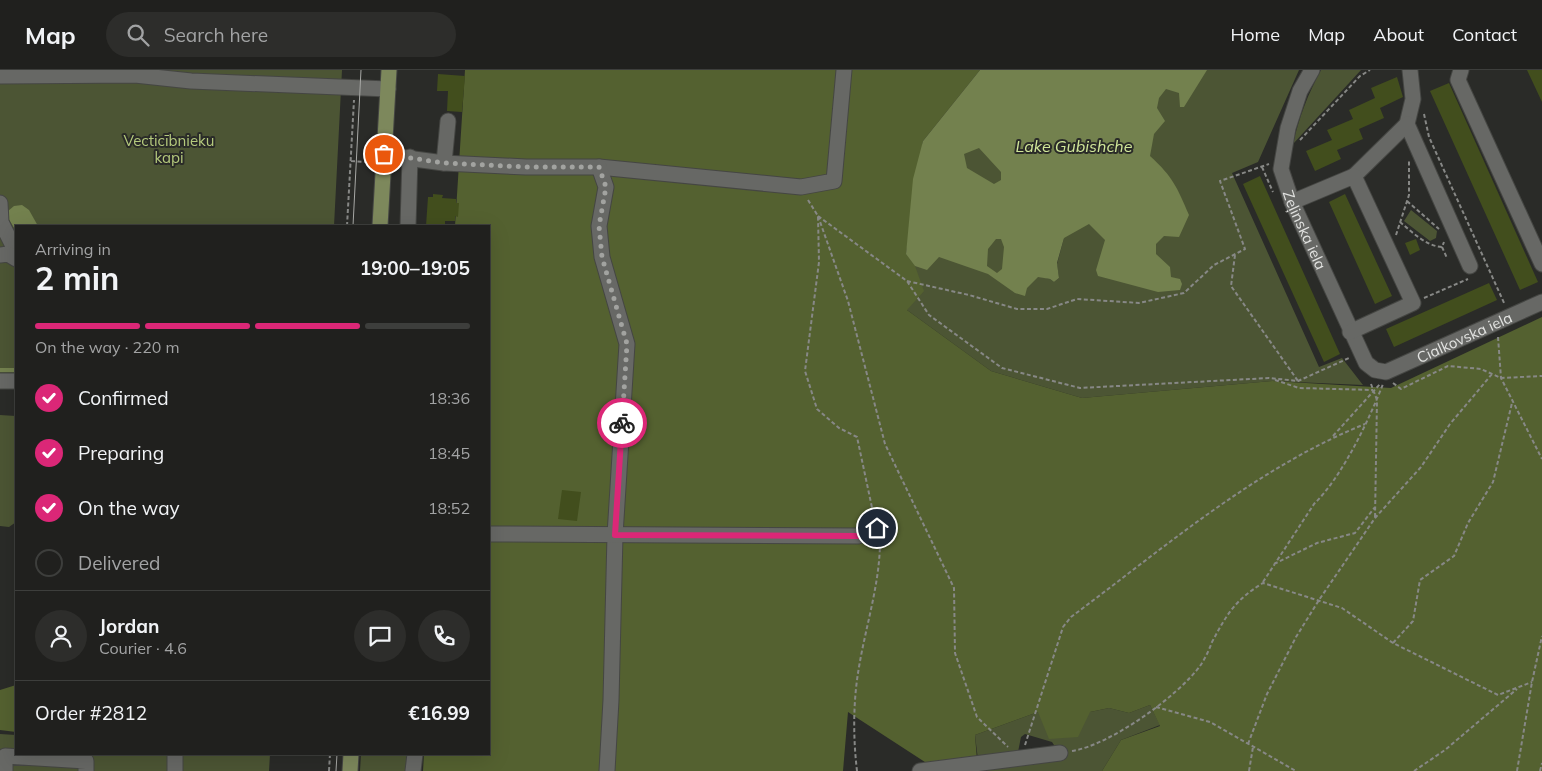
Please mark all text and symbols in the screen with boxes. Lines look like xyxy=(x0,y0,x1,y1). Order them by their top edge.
search box xyxy=(106,12,456,57)
text: Map xyxy=(25,20,76,50)
icon: search xyxy=(124,21,152,49)
text: Search here xyxy=(164,23,268,47)
text: Home xyxy=(1230,23,1280,46)
text: Map xyxy=(1308,23,1345,46)
text: About xyxy=(1373,23,1424,46)
text: Contact xyxy=(1452,23,1517,46)
park label: Vecticībnieku kapi xyxy=(124,131,214,167)
pin xyxy=(363,133,405,175)
water label: Lake Gubishche xyxy=(1016,136,1133,156)
icon: bag xyxy=(370,140,398,168)
street label: Zeļinska iela xyxy=(1279,188,1331,272)
text: Arriving in xyxy=(35,239,111,259)
text: 19:00–19:05 xyxy=(360,256,470,280)
text: 2 min xyxy=(35,258,119,298)
street label: Cialkovska iela xyxy=(1414,307,1515,367)
text: On the way · 220 m xyxy=(35,337,180,357)
icon: check xyxy=(35,384,63,412)
text: Confirmed xyxy=(78,386,169,410)
text: 18:36 xyxy=(428,388,470,408)
courier xyxy=(597,398,647,448)
icon: bike xyxy=(608,409,636,437)
icon: check xyxy=(35,439,63,467)
text: Preparing xyxy=(78,441,164,465)
text: 18:45 xyxy=(428,443,470,463)
icon: check xyxy=(35,494,63,522)
text: On the way xyxy=(78,496,180,520)
text: 18:52 xyxy=(428,498,470,518)
pin xyxy=(856,507,898,549)
icon: home xyxy=(863,514,891,542)
text: Delivered xyxy=(78,551,160,575)
button: person xyxy=(35,610,87,662)
button: chat xyxy=(354,610,406,662)
button: phone xyxy=(418,610,470,662)
text: Jordan xyxy=(99,614,159,638)
text: Courier · 4.6 xyxy=(99,638,187,658)
text: Order #2812 xyxy=(35,701,147,725)
text: €16.99 xyxy=(408,701,470,725)

